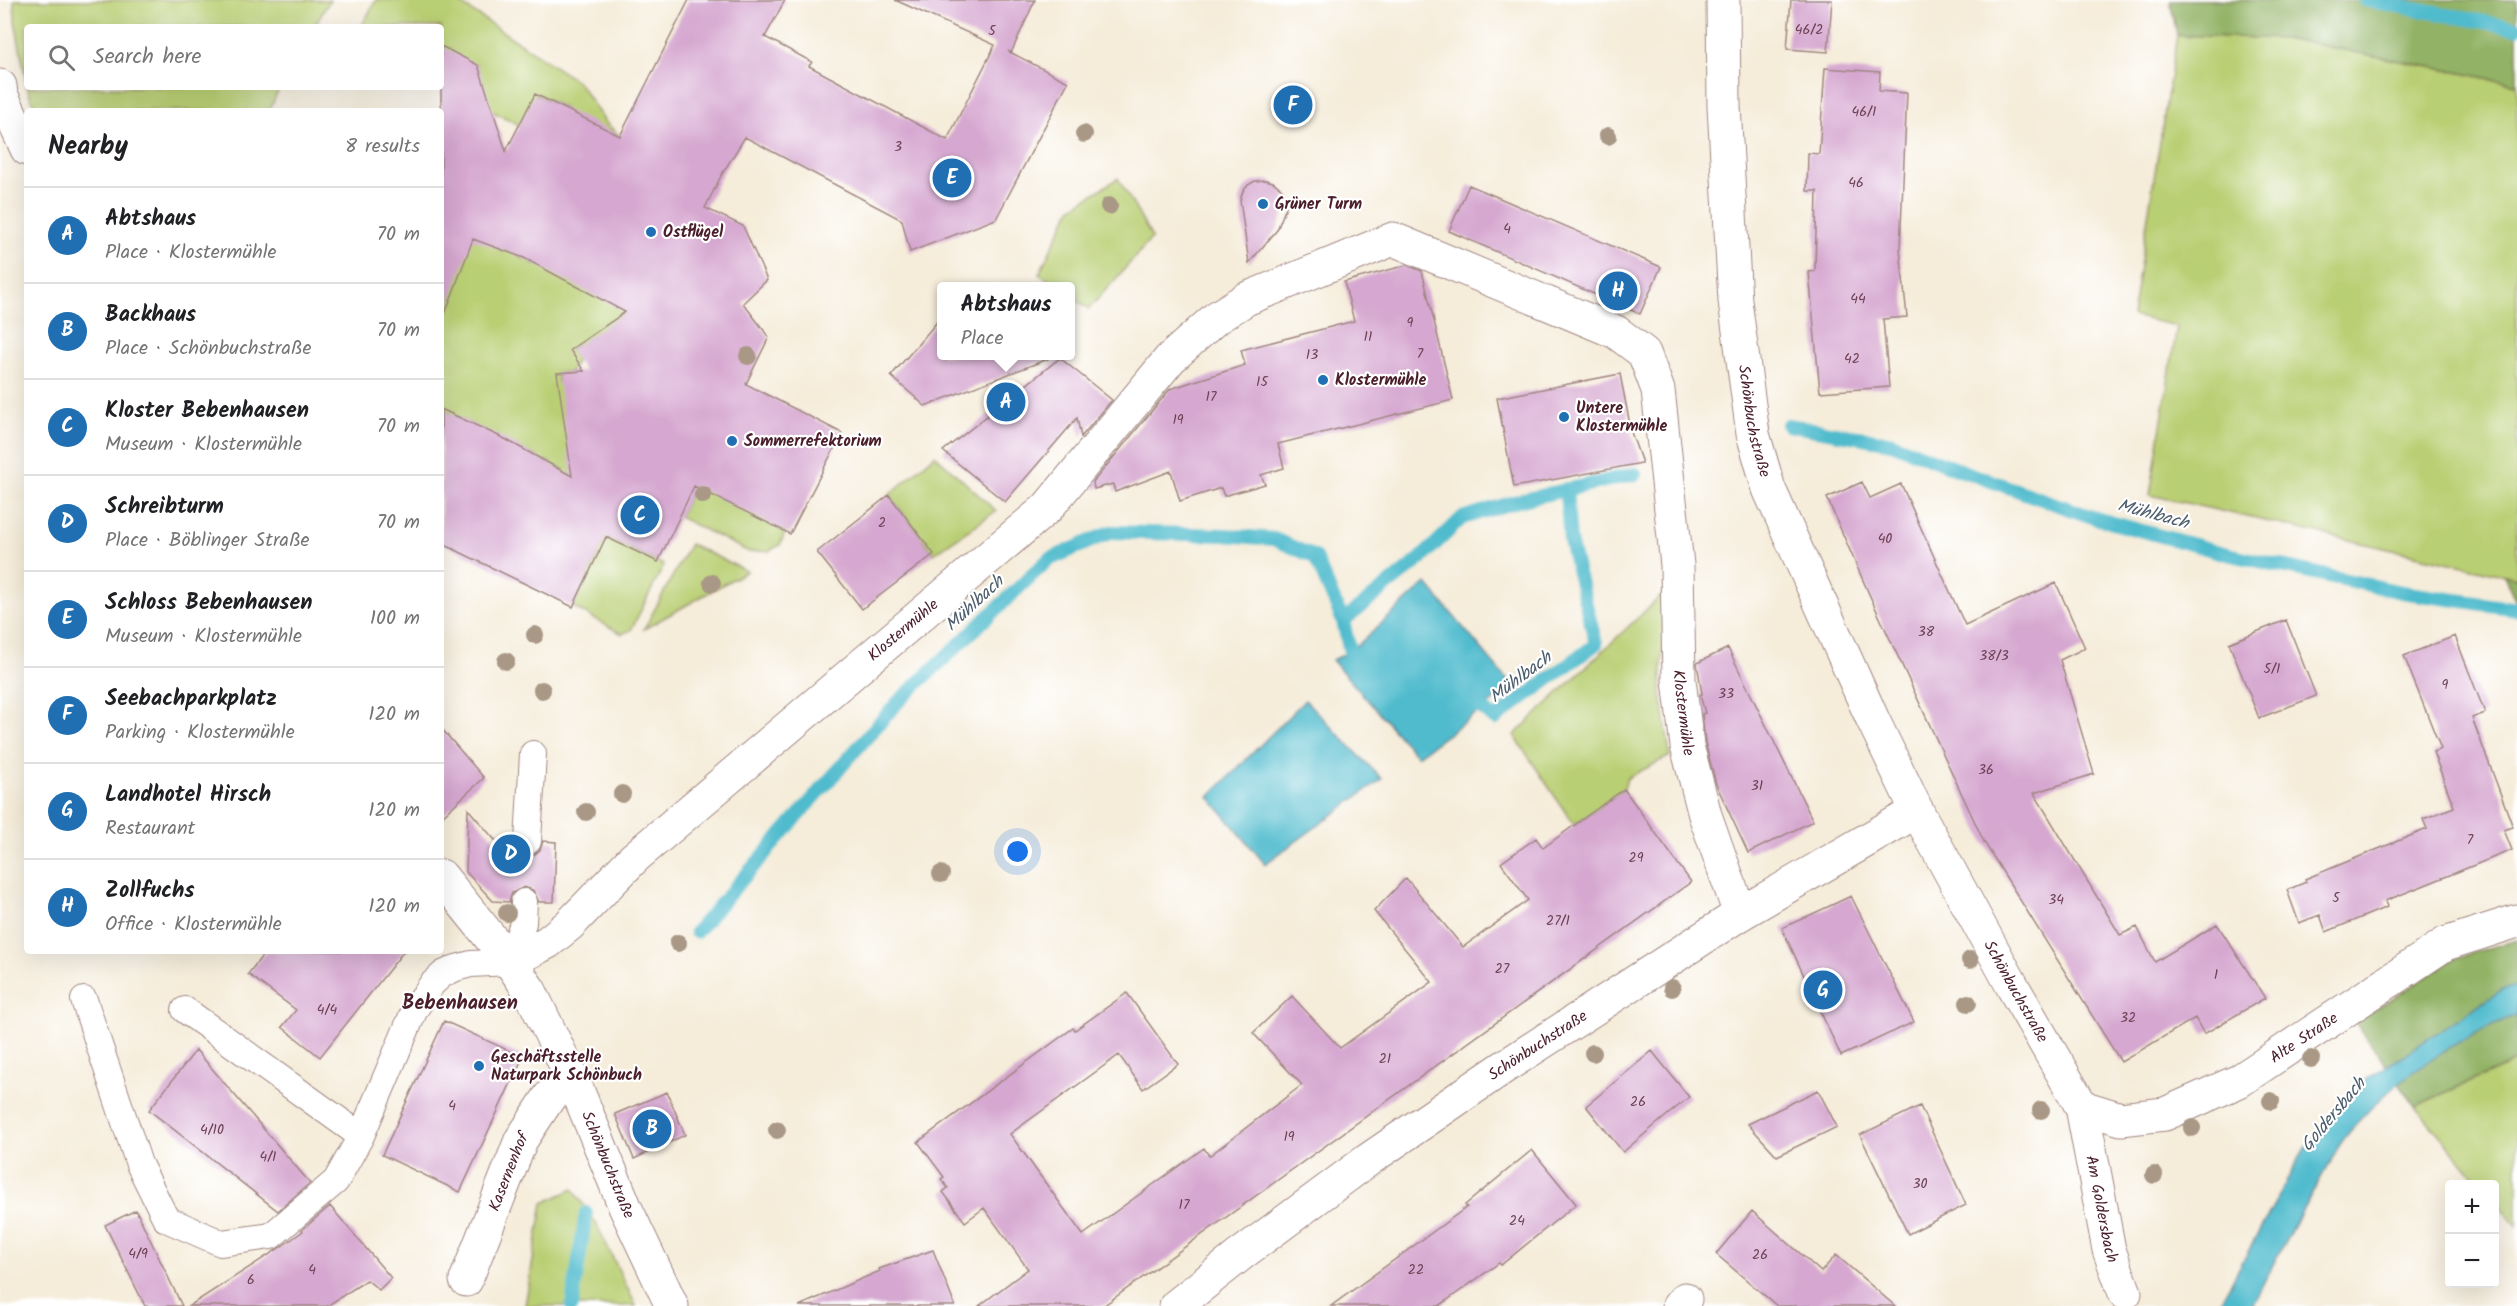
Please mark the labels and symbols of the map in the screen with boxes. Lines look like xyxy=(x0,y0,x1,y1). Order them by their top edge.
house number: 46/2 xyxy=(1795,19,1823,41)
house number: 5 xyxy=(988,20,997,42)
pin: F xyxy=(1274,82,1312,128)
house number: 46/1 xyxy=(1852,101,1876,123)
house number: 3 xyxy=(894,136,902,158)
pin: E xyxy=(932,156,972,201)
house number: 46 xyxy=(1848,172,1864,194)
place label: Grüner Turm xyxy=(1275,192,1362,217)
marker: Grüner Turm xyxy=(1256,197,1270,211)
house number: 4 xyxy=(1503,218,1511,240)
place label: Ostflügel xyxy=(663,220,724,245)
marker: Ostflügel xyxy=(644,225,658,239)
pin: H xyxy=(1598,268,1638,314)
house number: 44 xyxy=(1850,288,1866,310)
house number: 9 xyxy=(1407,312,1414,334)
house number: 11 xyxy=(1364,326,1372,348)
house number: 7 xyxy=(1417,343,1424,365)
house number: 13 xyxy=(1306,344,1318,366)
house number: 42 xyxy=(1844,348,1860,370)
street label: Schönbuchstraße xyxy=(1731,363,1777,480)
place label: Klostermühle xyxy=(1335,368,1427,393)
house number: 15 xyxy=(1256,371,1269,393)
marker: Klostermühle xyxy=(1316,373,1330,387)
pin: A xyxy=(986,380,1026,424)
house number: 17 xyxy=(1206,386,1217,408)
place label: Untere Klostermühle xyxy=(1576,396,1668,439)
house number: 19 xyxy=(1172,409,1184,431)
marker: Untere Klostermühle xyxy=(1557,410,1571,424)
place label: Sommerrefektorium xyxy=(744,429,882,454)
marker: Sommerrefektorium xyxy=(725,434,739,448)
pin: C xyxy=(620,492,660,538)
water label: Mühlbach xyxy=(2114,492,2193,539)
house number: 2 xyxy=(878,512,886,534)
house number: 40 xyxy=(1878,528,1892,550)
water label: Mühlbach xyxy=(939,568,1012,639)
street label: Klostermühle xyxy=(862,593,944,667)
house number: 38 xyxy=(1918,621,1935,643)
water label: Mühlbach xyxy=(1483,644,1560,711)
house number: 38/3 xyxy=(1979,645,2009,667)
house number: 5/1 xyxy=(2264,658,2280,680)
street label: Klostermühle xyxy=(1666,670,1702,759)
house number: 9 xyxy=(2442,674,2449,696)
house number: 33 xyxy=(1718,683,1734,705)
house number: 36 xyxy=(1978,759,1994,781)
house number: 31 xyxy=(1751,775,1763,797)
house number: 7 xyxy=(2467,829,2474,851)
pin: D xyxy=(492,832,530,876)
your location xyxy=(1003,837,1032,866)
house number: 29 xyxy=(1629,847,1644,869)
house number: 5 xyxy=(2332,887,2341,909)
house number: 34 xyxy=(2048,889,2064,911)
house number: 27/1 xyxy=(1546,910,1570,932)
street label: Schönbuchstraße xyxy=(1977,936,2055,1047)
house number: 27 xyxy=(1495,958,1510,980)
house number: 1 xyxy=(2214,964,2218,986)
pin: G xyxy=(1804,968,1842,1012)
district label: Bebenhausen xyxy=(402,988,518,1020)
house number: 4/4 xyxy=(317,999,337,1021)
street label: Schönbuchstraße xyxy=(1483,1004,1592,1087)
street label: Alte Straße xyxy=(2265,1006,2343,1070)
house number: 32 xyxy=(2120,1007,2136,1029)
place label: Geschäftsstelle Naturpark Schönbuch xyxy=(491,1045,642,1088)
house number: 21 xyxy=(1379,1048,1391,1070)
marker: Geschäftsstelle Naturpark Schönbuch xyxy=(472,1059,486,1073)
water label: Goldersbach xyxy=(2294,1070,2375,1159)
house number: 26 xyxy=(1630,1091,1646,1113)
house number: 4 xyxy=(448,1095,456,1117)
pin: B xyxy=(632,1106,672,1152)
street label: Schönbuchstraße xyxy=(575,1107,641,1223)
house number: 4/10 xyxy=(200,1119,224,1141)
street label: Kasernenhof xyxy=(482,1126,536,1215)
house number: 19 xyxy=(1283,1126,1295,1148)
house number: 4/1 xyxy=(259,1146,277,1168)
street label: Am Goldersbach xyxy=(2079,1153,2125,1266)
house number: 30 xyxy=(1913,1173,1928,1195)
house number: 17 xyxy=(1179,1194,1190,1216)
house number: 24 xyxy=(1509,1210,1525,1232)
house number: 4/9 xyxy=(128,1243,148,1265)
house number: 26 xyxy=(1752,1244,1768,1266)
house number: 4 xyxy=(308,1259,316,1281)
house number: 22 xyxy=(1408,1259,1424,1281)
house number: 6 xyxy=(247,1269,255,1291)

